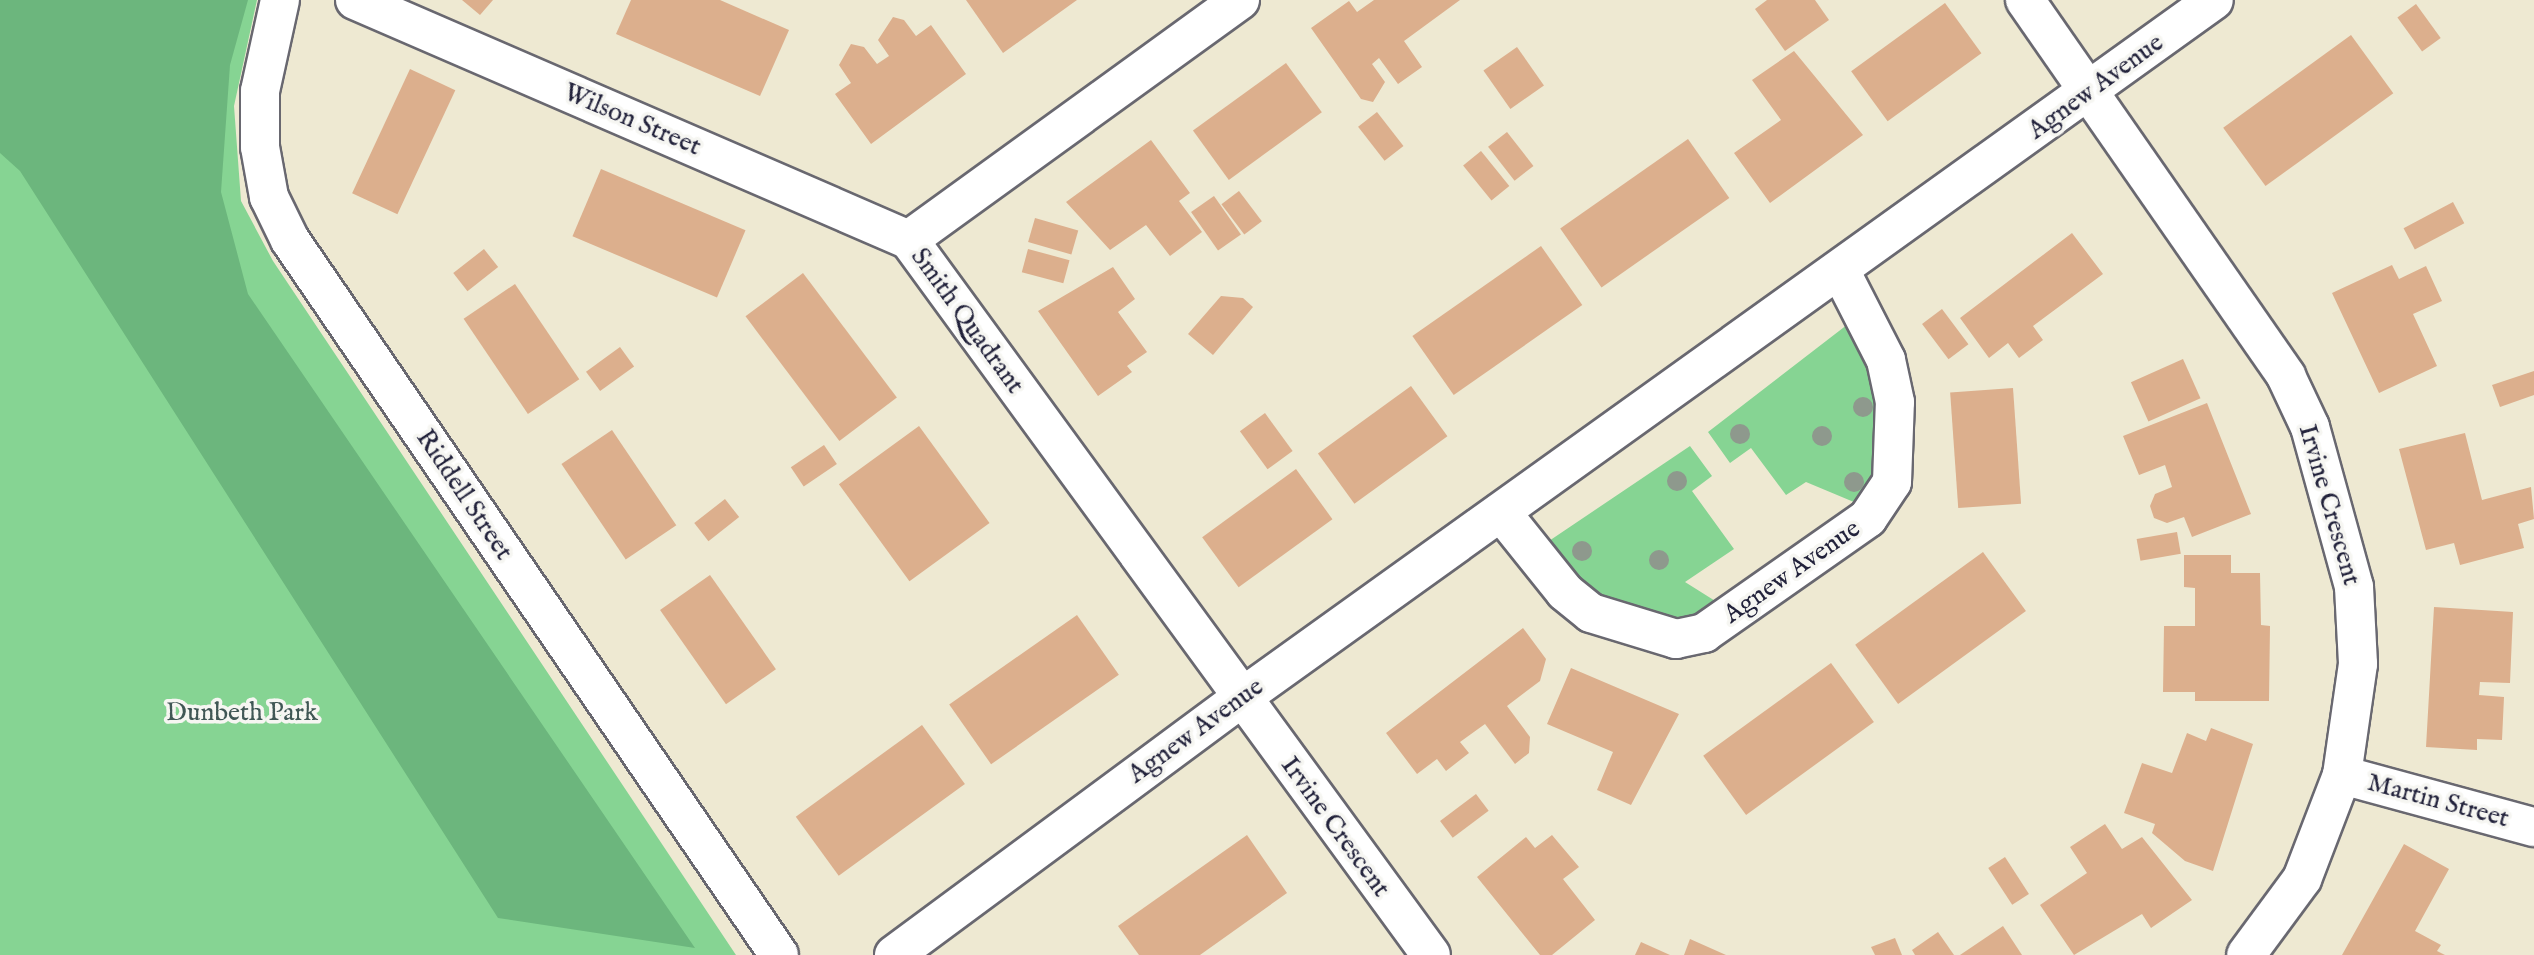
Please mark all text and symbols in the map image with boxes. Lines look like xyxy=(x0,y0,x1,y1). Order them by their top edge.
street label: Agnew Avenue xyxy=(2022,27,2170,147)
street label: Wilson Street xyxy=(559,77,705,163)
street label: Smith Quadrant xyxy=(904,242,1030,400)
street label: Irvine Crescent xyxy=(2291,421,2367,589)
street label: Riddell Street xyxy=(409,424,519,566)
street label: Agnew Avenue xyxy=(1718,513,1866,631)
street label: Agnew Avenue xyxy=(1122,671,1270,791)
park label: Dunbeth Park xyxy=(166,697,318,729)
street label: Irvine Crescent xyxy=(1274,751,1396,903)
street label: Martin Street xyxy=(2364,767,2512,835)

